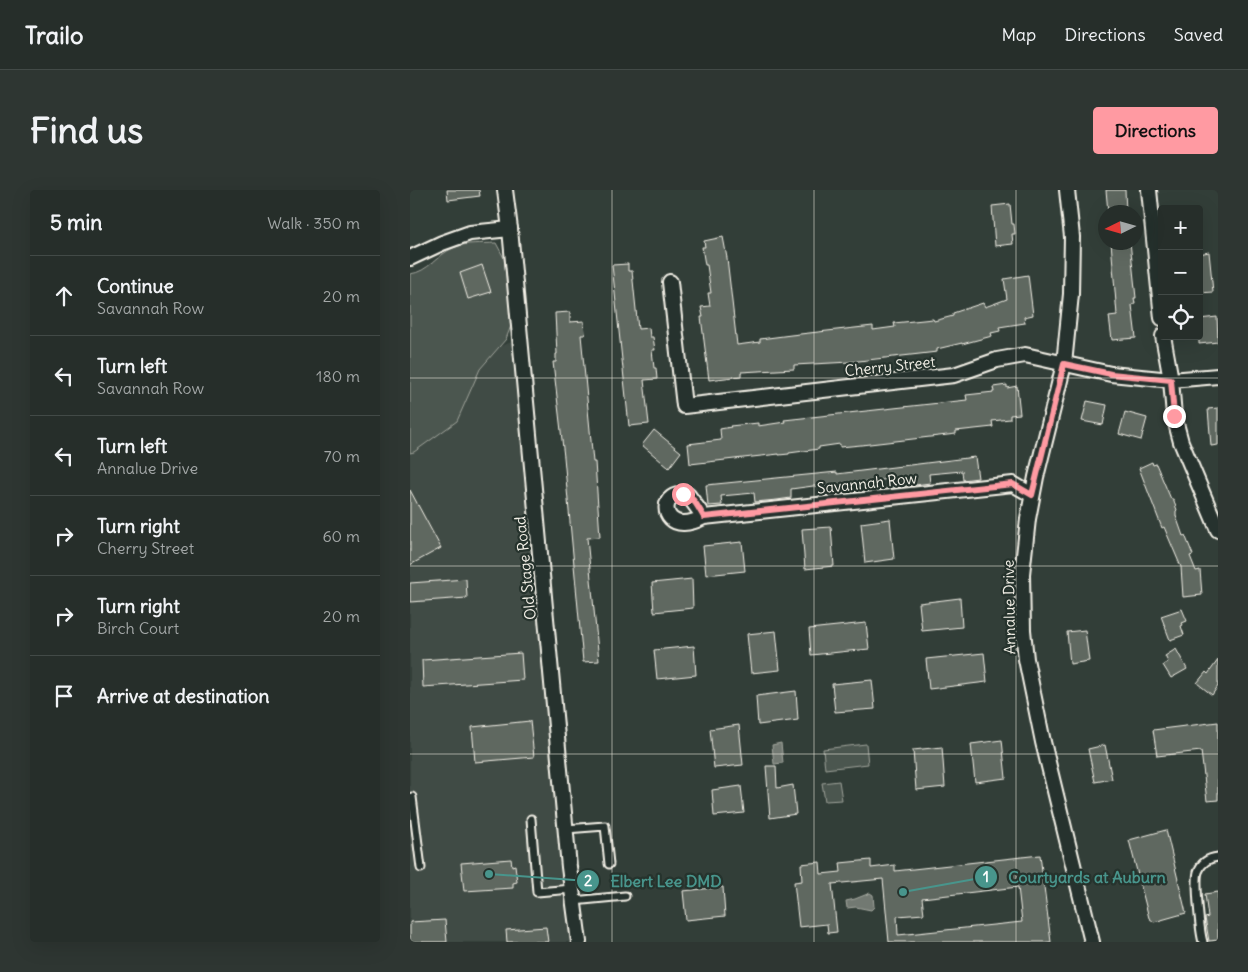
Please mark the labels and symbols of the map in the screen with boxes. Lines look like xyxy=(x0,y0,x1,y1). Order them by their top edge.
north arrow xyxy=(1098,205,1143,250)
street label: Cherry Street xyxy=(844,352,936,380)
route end xyxy=(1163,405,1186,428)
street label: Savannah Row xyxy=(816,468,918,498)
route start xyxy=(672,483,695,506)
street label: Old Stage Road xyxy=(510,515,540,621)
street label: Annalue Drive xyxy=(999,559,1019,655)
callout: Courtyards at Auburn xyxy=(973,862,1176,893)
callout: Elbert Lee DMD xyxy=(576,866,732,897)
text: 1 xyxy=(983,867,989,886)
text: Courtyards at Auburn xyxy=(1008,867,1166,888)
text: 2 xyxy=(584,871,592,890)
text: Elbert Lee DMD xyxy=(610,871,722,891)

